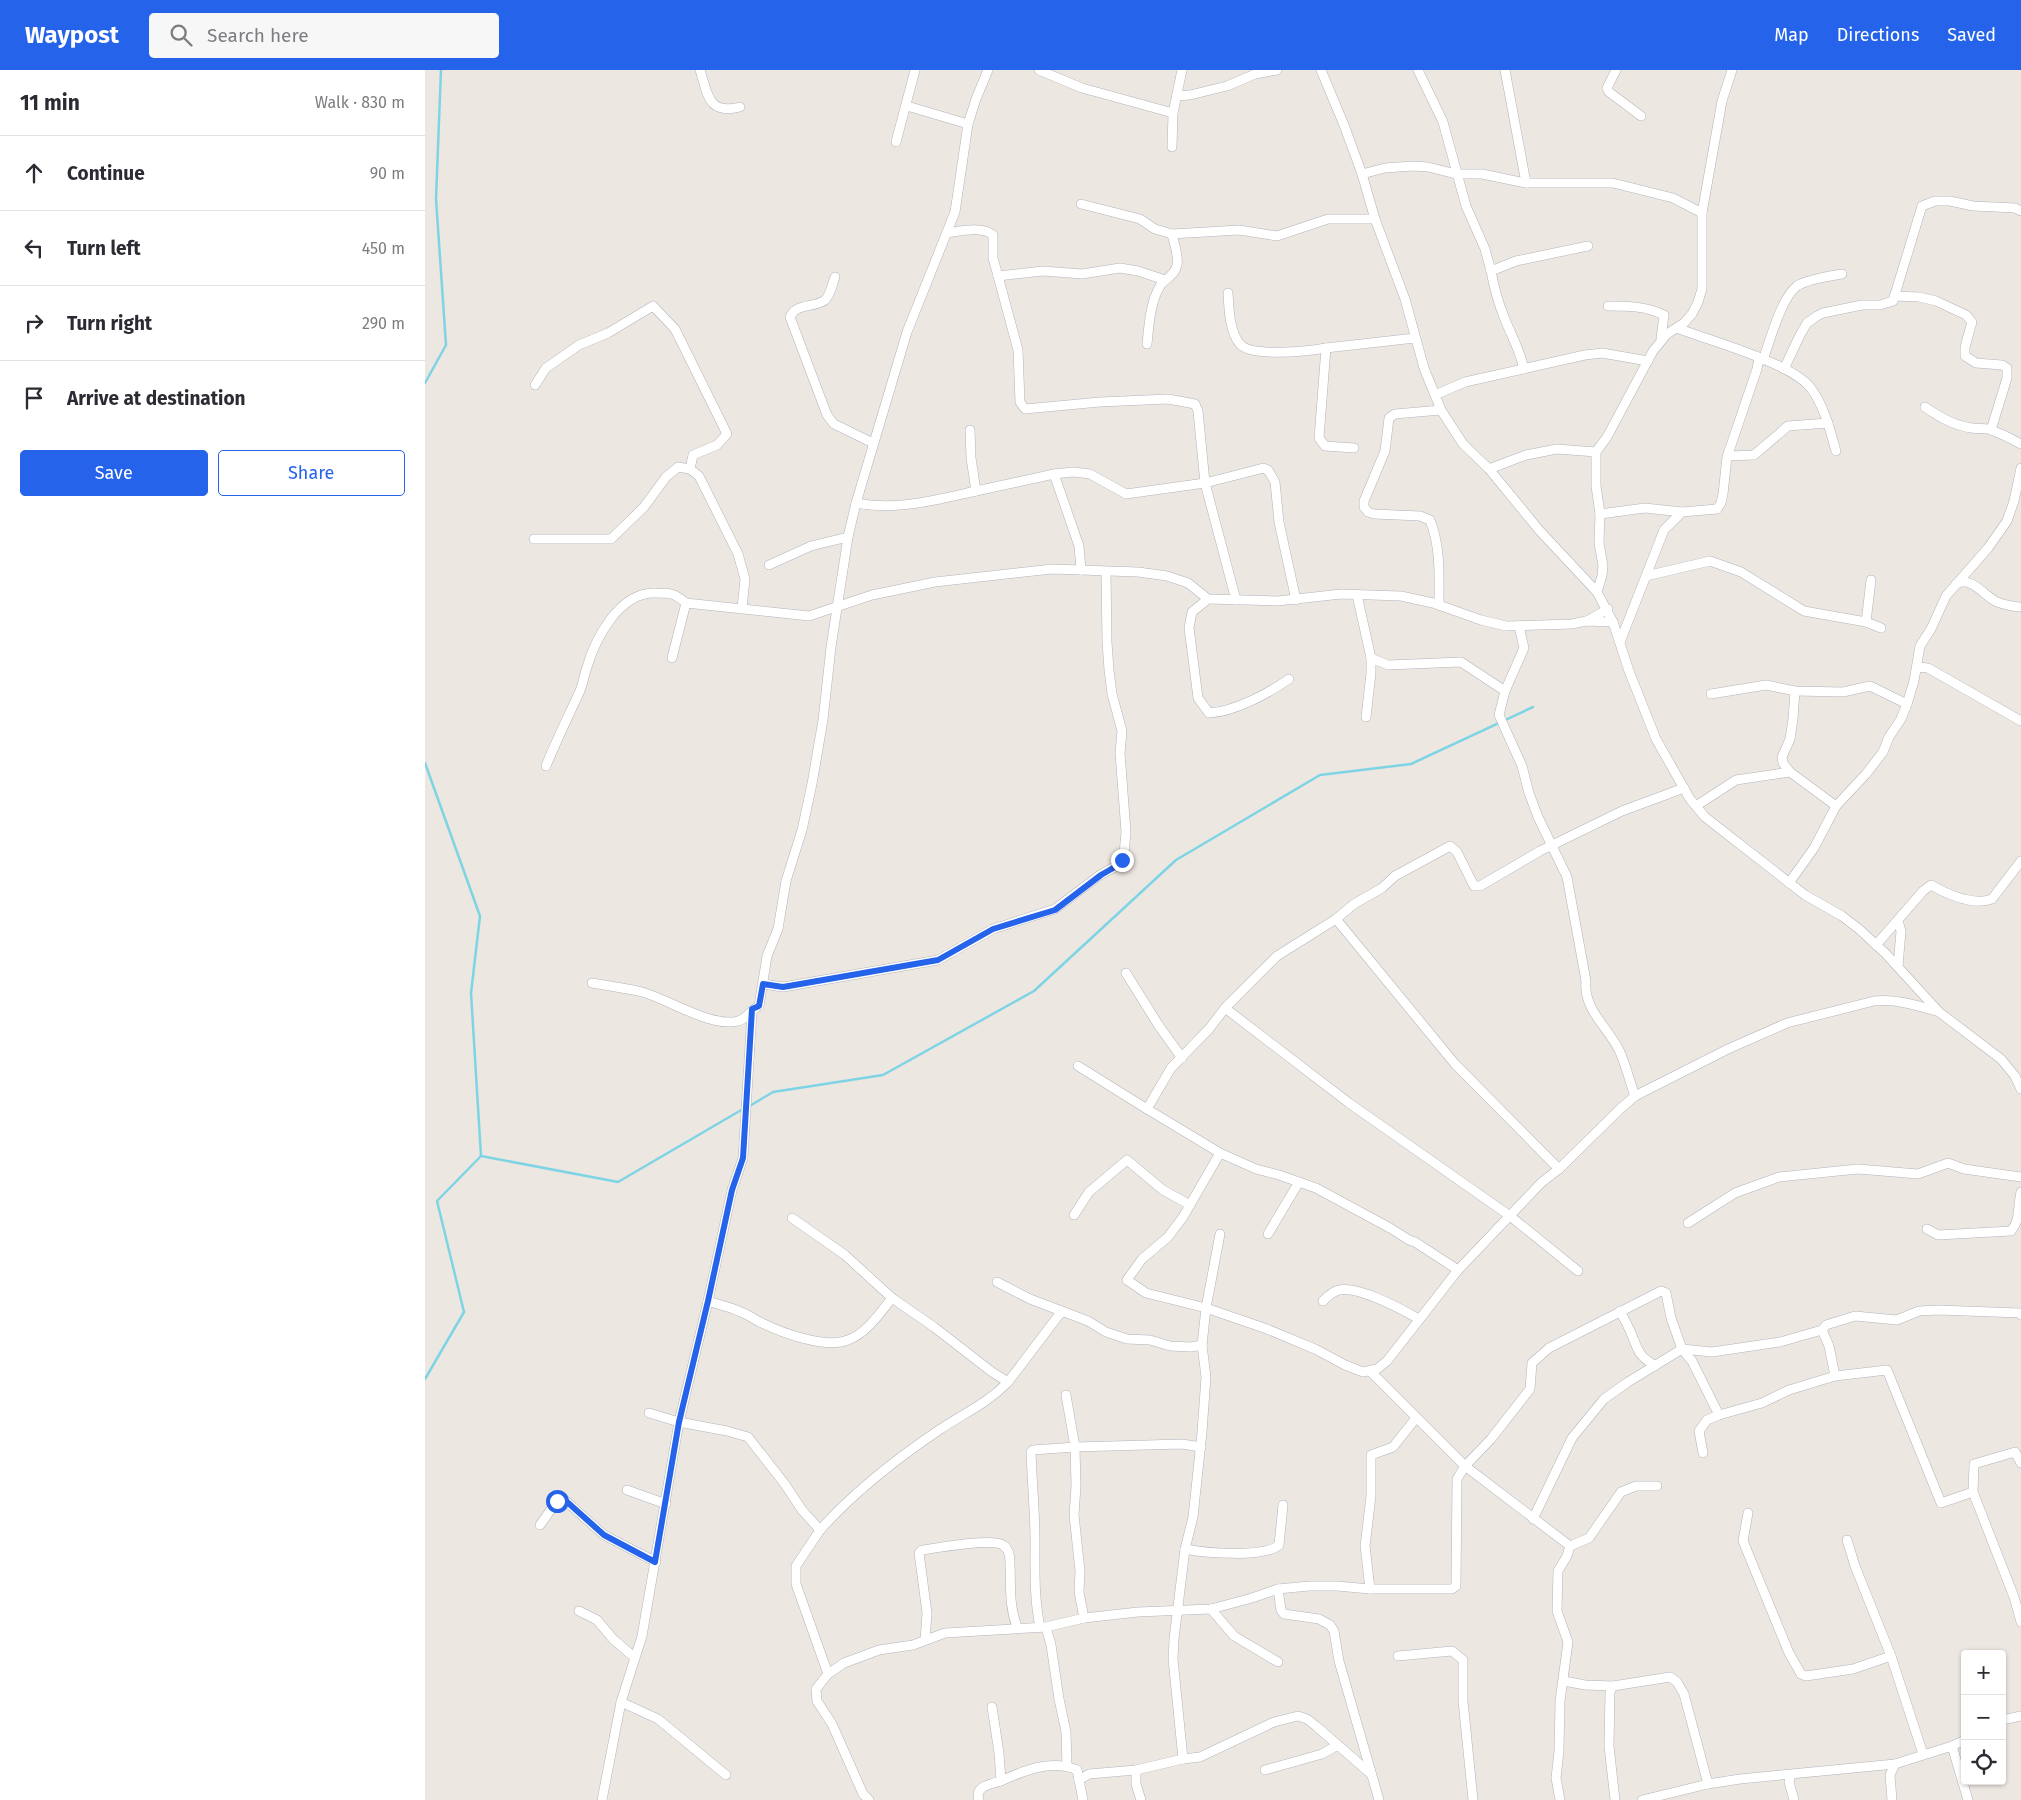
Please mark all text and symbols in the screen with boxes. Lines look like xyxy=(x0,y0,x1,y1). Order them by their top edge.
search box xyxy=(149,13,499,58)
text: Waypost xyxy=(25,21,119,49)
icon: search xyxy=(167,21,195,49)
text: Search here xyxy=(207,24,309,47)
text: Map xyxy=(1774,24,1809,46)
text: Directions xyxy=(1837,24,1919,46)
text: Saved xyxy=(1947,24,1996,46)
text: 11 min xyxy=(20,90,80,116)
text: Walk · 830 m xyxy=(315,93,405,112)
icon: ahead xyxy=(20,159,48,187)
text: Continue xyxy=(67,162,145,185)
text: 90 m xyxy=(370,164,405,183)
icon: left xyxy=(20,234,48,262)
text: Turn left xyxy=(67,237,141,260)
text: 450 m xyxy=(362,239,405,258)
icon: right xyxy=(20,309,48,337)
text: Turn right xyxy=(67,312,152,335)
text: 290 m xyxy=(362,314,405,333)
icon: arrive xyxy=(20,384,48,412)
text: Arrive at destination xyxy=(67,387,246,410)
button: Save xyxy=(20,450,208,496)
button: Share xyxy=(218,450,405,496)
route end xyxy=(1111,849,1134,872)
route start xyxy=(546,1490,569,1513)
map controls xyxy=(1961,1650,2006,1785)
button: + xyxy=(1961,1650,2006,1695)
button: − xyxy=(1961,1695,2006,1740)
button: locate xyxy=(1961,1740,2006,1785)

